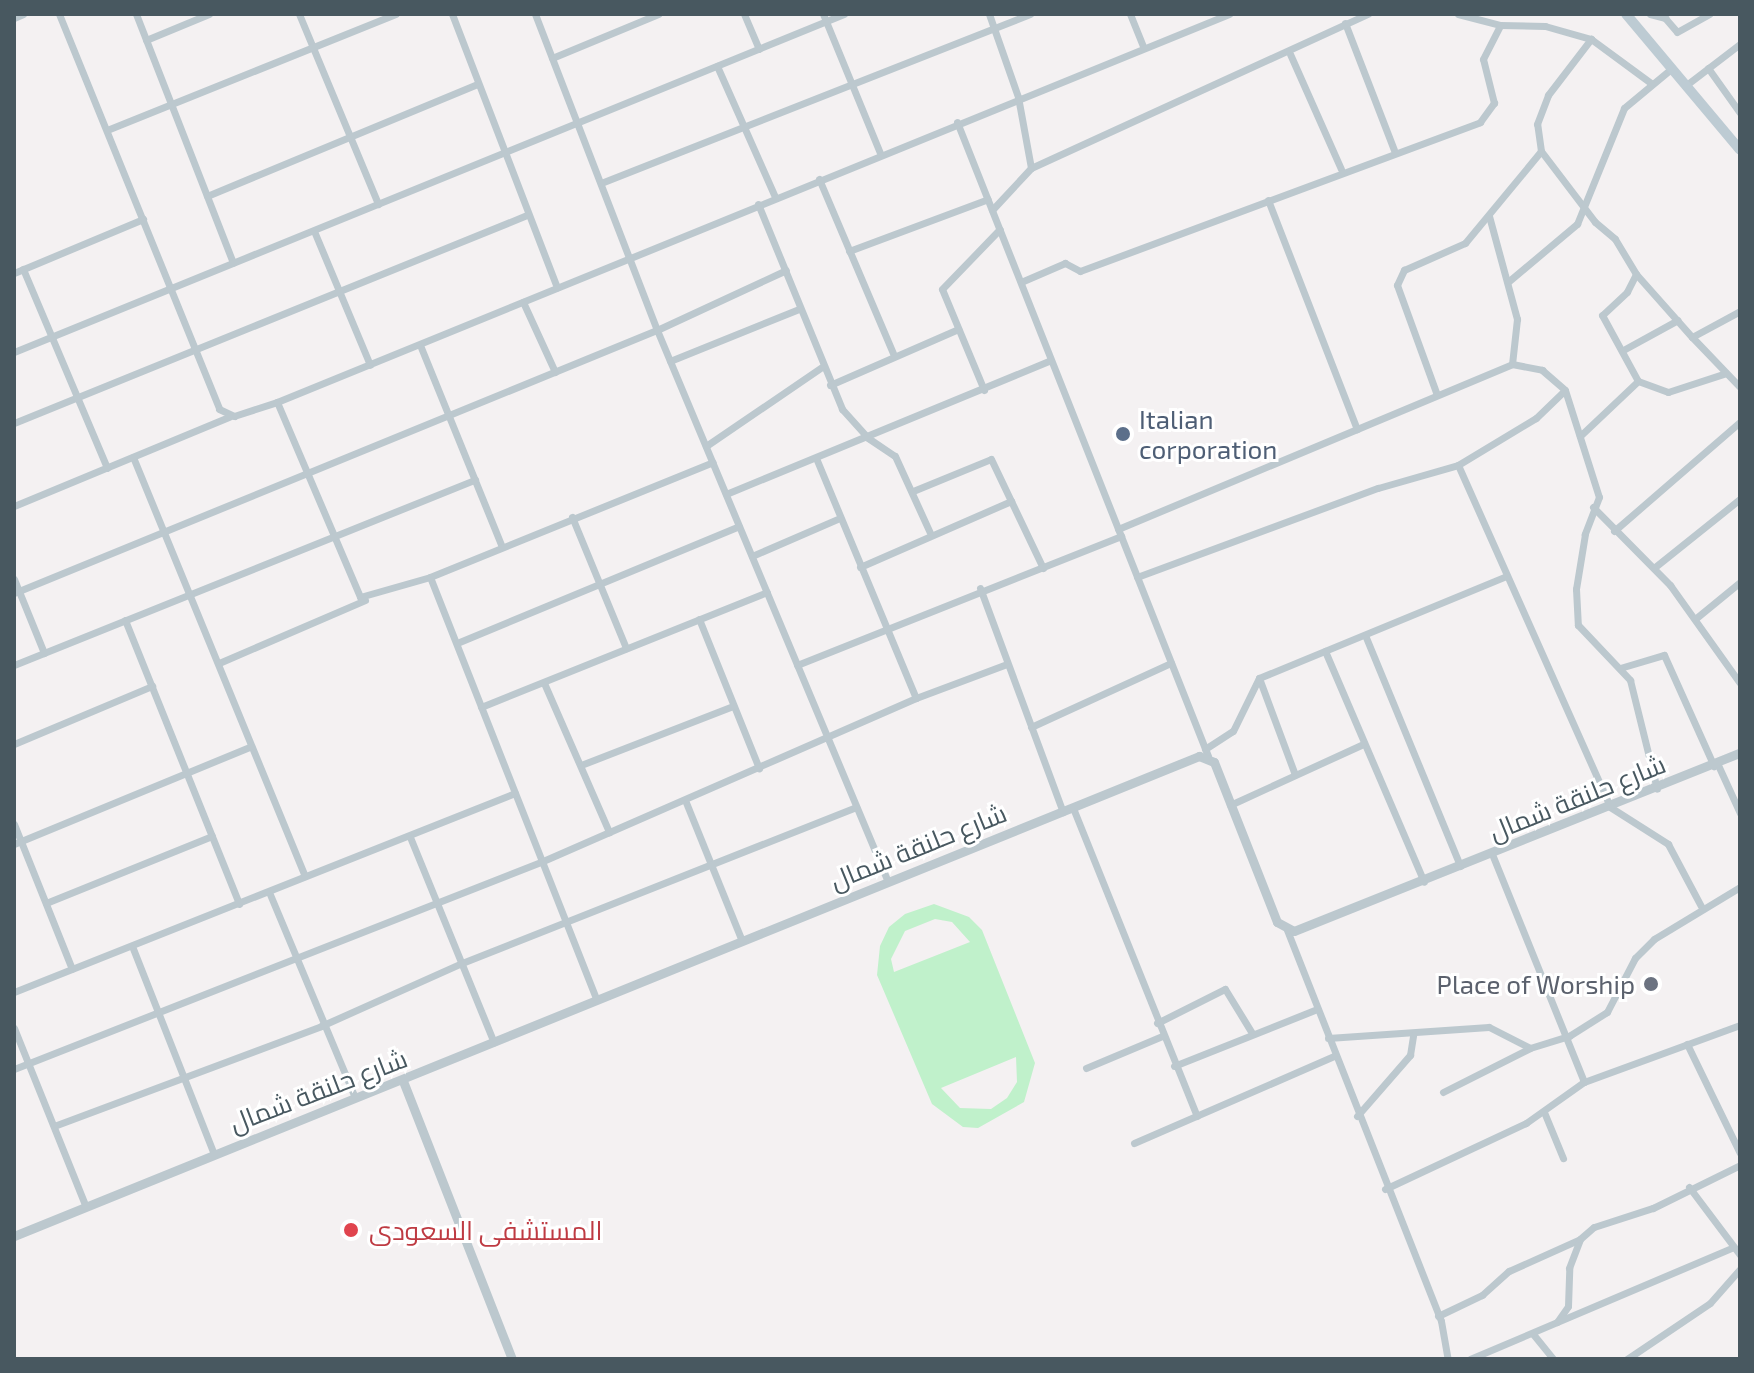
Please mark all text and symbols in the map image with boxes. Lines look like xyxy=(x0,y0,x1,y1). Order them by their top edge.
place label: Italian corporation xyxy=(1139,403,1277,464)
marker: Italian corporation xyxy=(1114,425,1132,443)
street label: شارع حلنقة شمال xyxy=(1484,747,1670,847)
street label: شارع حلنقة شمال xyxy=(825,796,1011,896)
place label: Place of Worship xyxy=(1436,968,1635,1000)
marker: Place of Worship xyxy=(1642,975,1660,993)
street label: شارع حلنقة شمال xyxy=(225,1042,411,1138)
place label: المستشفى السعودى xyxy=(369,1214,602,1246)
marker: المستشفى السعودى xyxy=(340,1219,362,1241)

